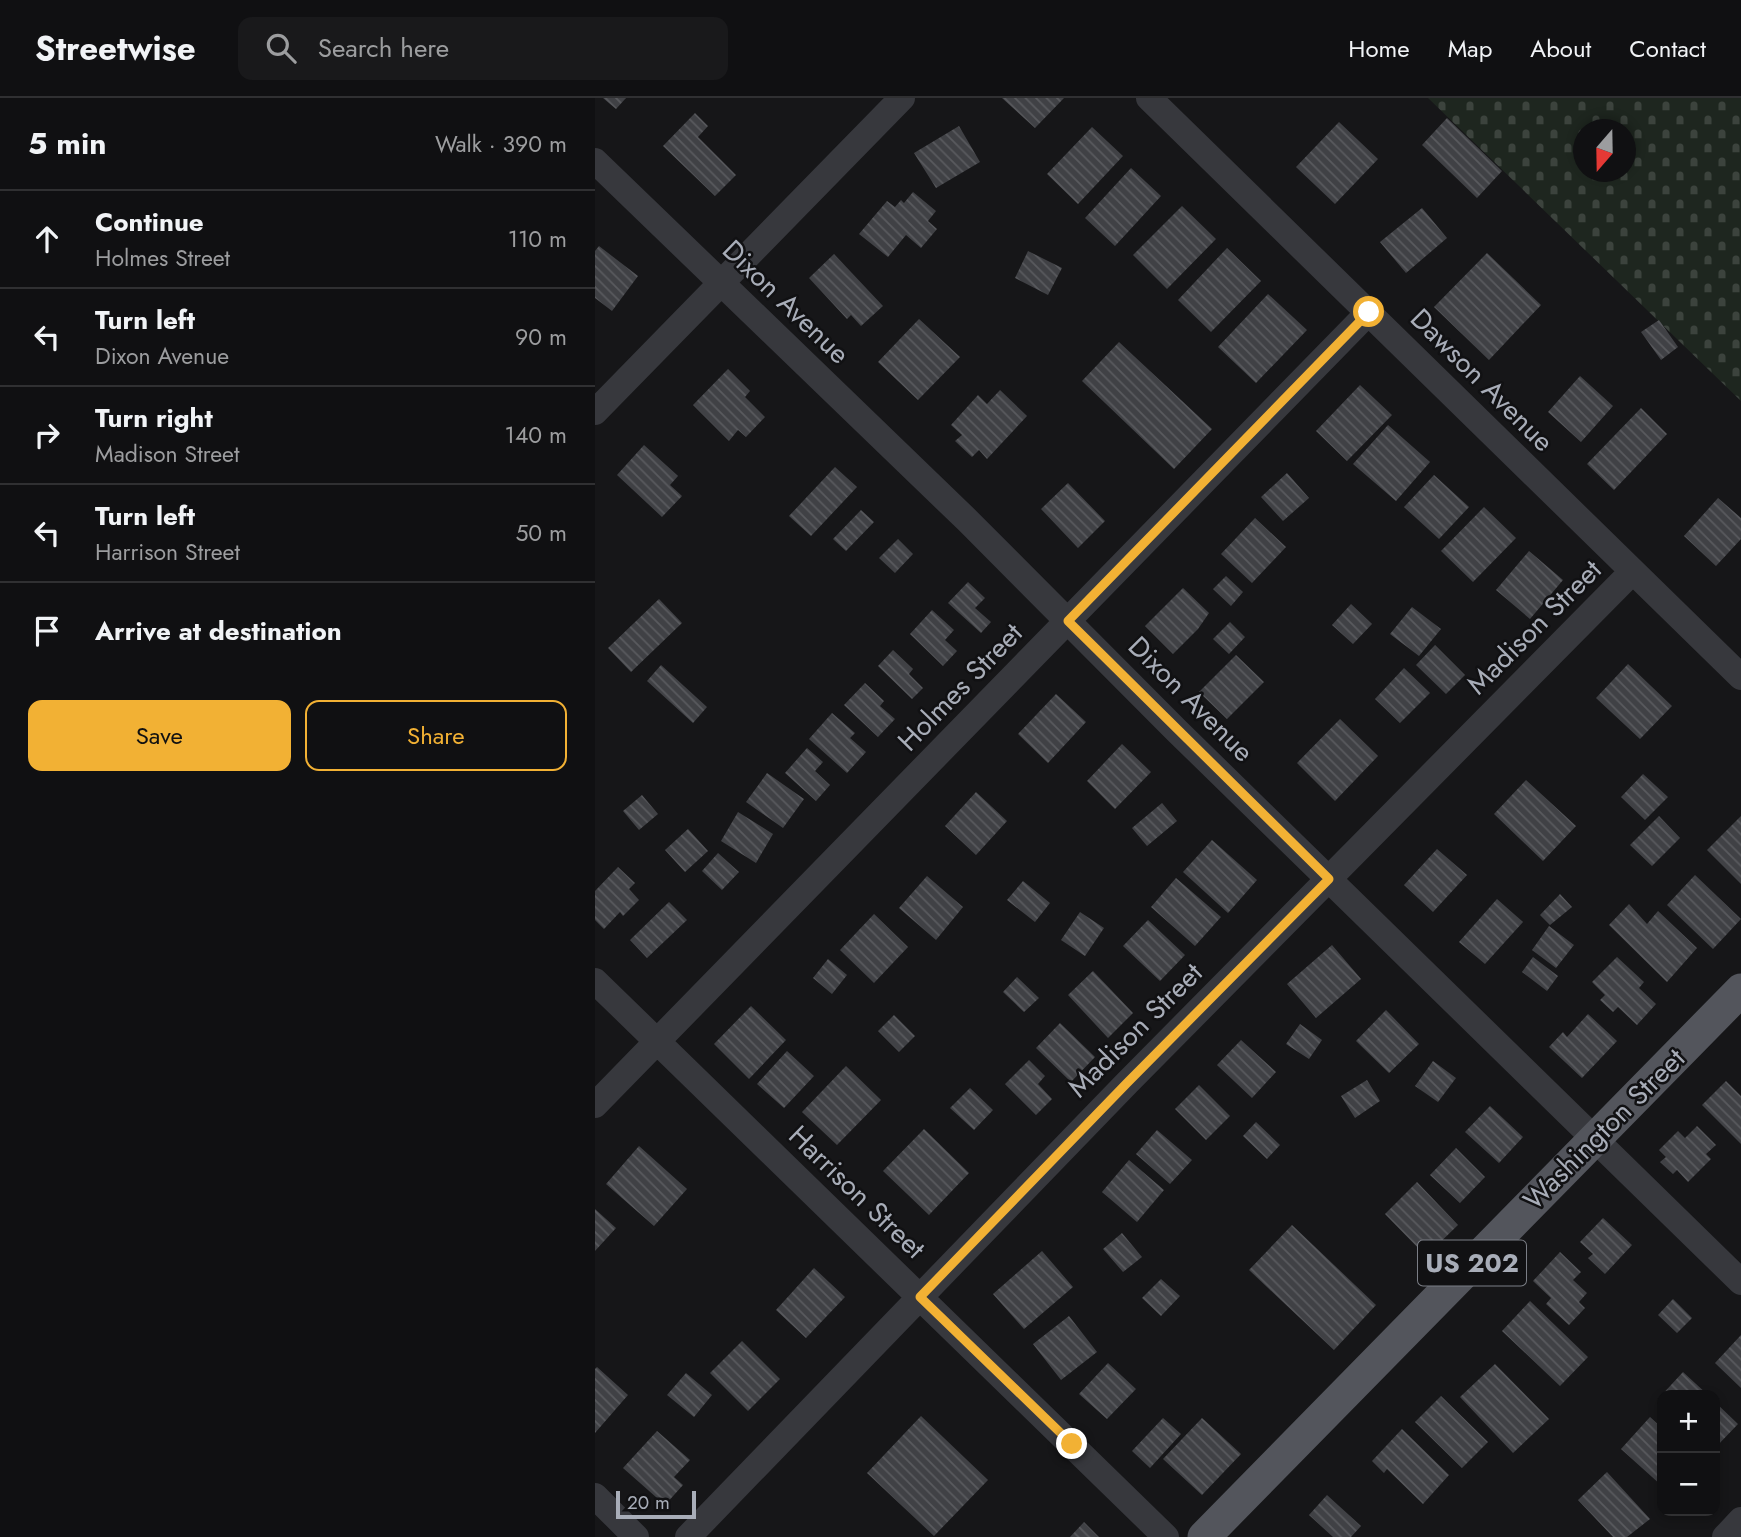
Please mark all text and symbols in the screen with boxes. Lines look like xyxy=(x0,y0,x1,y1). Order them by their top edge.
search box xyxy=(238,17,728,80)
text: Streetwise xyxy=(35,25,196,72)
icon: search xyxy=(262,29,300,67)
text: Search here xyxy=(318,29,449,67)
text: Home xyxy=(1348,31,1410,66)
text: Map xyxy=(1448,31,1492,66)
text: About xyxy=(1530,31,1591,66)
text: Contact xyxy=(1629,31,1706,66)
north arrow xyxy=(1573,119,1636,182)
text: 5 min xyxy=(28,122,106,165)
text: Walk · 390 m xyxy=(435,127,567,161)
text: Continue xyxy=(95,203,204,241)
icon: ahead xyxy=(28,220,66,258)
text: 110 m xyxy=(508,222,567,256)
street label: Dixon Avenue xyxy=(713,231,859,373)
text: Holmes Street xyxy=(95,241,230,275)
route start xyxy=(1353,296,1384,327)
street label: Dawson Avenue xyxy=(1401,299,1563,461)
text: Turn left xyxy=(95,301,195,339)
icon: left xyxy=(28,318,66,356)
text: 90 m xyxy=(515,320,567,354)
text: Dixon Avenue xyxy=(95,339,229,373)
text: Turn right xyxy=(95,399,213,437)
icon: right xyxy=(28,416,66,454)
text: 140 m xyxy=(505,418,567,452)
text: Madison Street xyxy=(95,437,239,471)
text: Turn left xyxy=(95,497,195,535)
icon: left xyxy=(28,514,66,552)
text: 50 m xyxy=(515,516,567,550)
text: Harrison Street xyxy=(95,535,240,569)
street label: Madison Street xyxy=(1457,550,1611,704)
icon: arrive xyxy=(28,612,66,650)
text: Arrive at destination xyxy=(95,612,342,650)
street label: Holmes Street xyxy=(888,613,1032,760)
street label: Dixon Avenue xyxy=(1119,627,1263,771)
button: Save xyxy=(28,700,291,771)
button: Share xyxy=(305,700,567,771)
street label: Madison Street xyxy=(1058,953,1212,1107)
street label: Washington Street xyxy=(1514,1039,1694,1219)
street label: Harrison Street xyxy=(779,1116,935,1268)
road number: US 202 xyxy=(1418,1240,1526,1286)
map controls xyxy=(1657,1390,1720,1516)
button: + xyxy=(1657,1390,1720,1453)
route end xyxy=(1056,1428,1087,1459)
button: − xyxy=(1657,1453,1720,1516)
scale bar xyxy=(616,1488,697,1520)
text: 20 m xyxy=(627,1489,670,1516)

